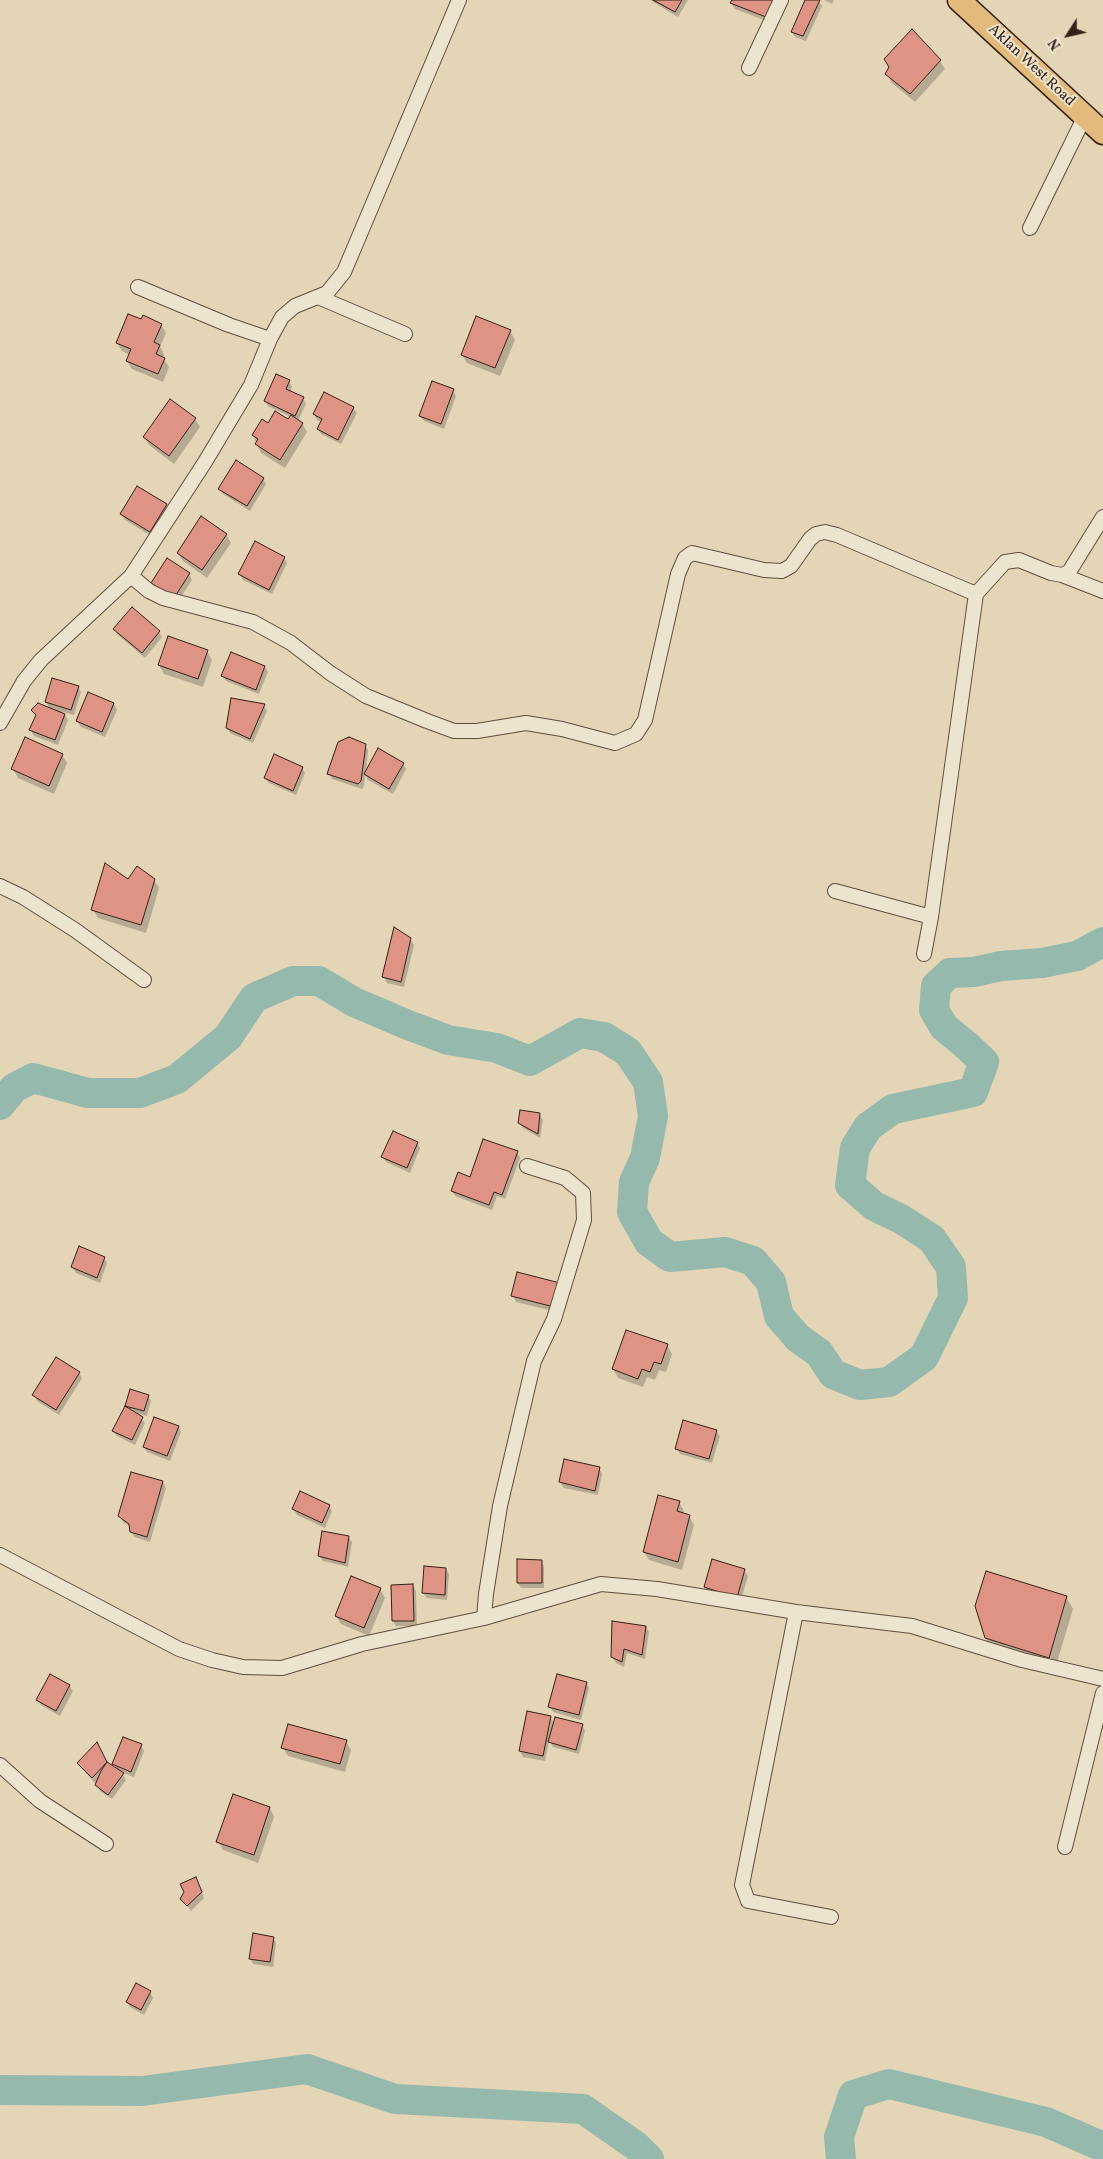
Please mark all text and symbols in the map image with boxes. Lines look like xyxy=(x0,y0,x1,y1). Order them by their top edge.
north arrow xyxy=(1043,10,1093,60)
street label: Aklan West Road xyxy=(984,21,1078,111)
text: N xyxy=(1045,34,1066,54)

